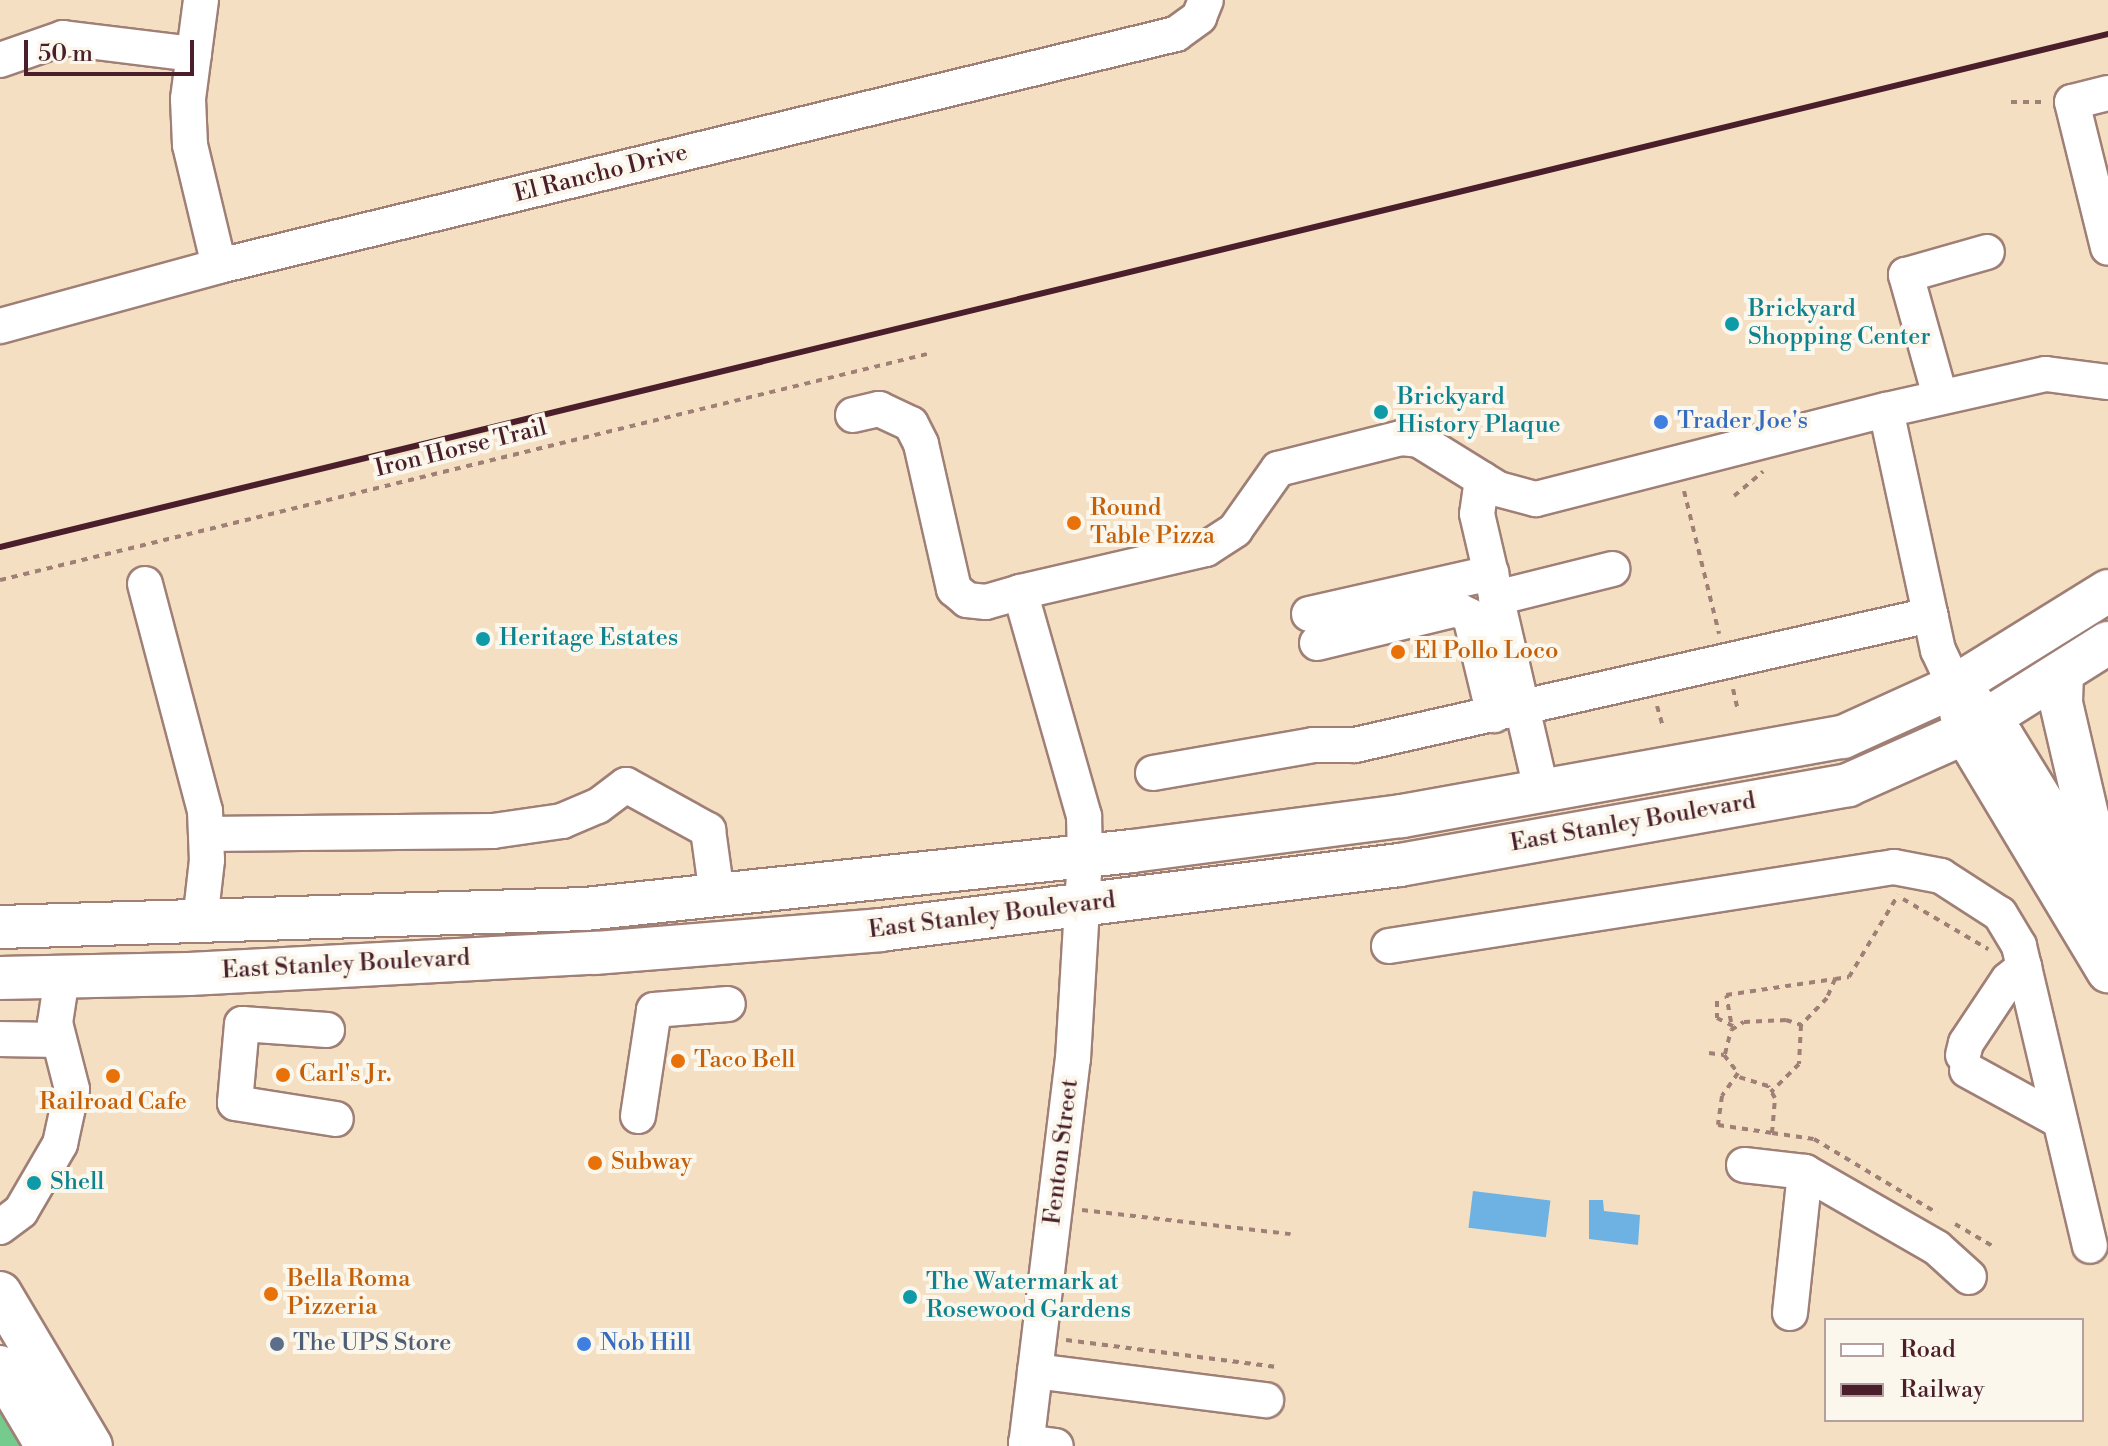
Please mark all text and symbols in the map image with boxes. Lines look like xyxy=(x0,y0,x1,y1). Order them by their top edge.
scale bar xyxy=(28,24,198,74)
text: 50 m xyxy=(38,39,93,69)
street label: El Rancho Drive xyxy=(511,138,691,210)
place label: Brickyard Shopping Center xyxy=(1748,296,1931,352)
marker: Brickyard Shopping Center xyxy=(1723,315,1741,333)
place label: Brickyard History Plaque xyxy=(1397,384,1561,440)
marker: Brickyard History Plaque xyxy=(1372,403,1390,421)
place label: Trader Joe's xyxy=(1677,408,1808,436)
marker: Trader Joe's xyxy=(1652,413,1670,431)
street label: Iron Horse Trail xyxy=(372,414,550,484)
place label: Round Table Pizza xyxy=(1090,495,1215,551)
marker: Round Table Pizza xyxy=(1065,514,1083,532)
place label: Heritage Estates xyxy=(499,625,678,653)
marker: Heritage Estates xyxy=(474,630,492,648)
place label: El Pollo Loco xyxy=(1414,638,1559,666)
marker: El Pollo Loco xyxy=(1389,643,1407,661)
street label: East Stanley Boulevard xyxy=(1508,787,1758,859)
street label: East Stanley Boulevard xyxy=(867,887,1117,945)
street label: East Stanley Boulevard xyxy=(221,944,471,986)
place label: Taco Bell xyxy=(694,1047,795,1075)
marker: Taco Bell xyxy=(669,1052,687,1070)
place label: Carl's Jr. xyxy=(299,1061,391,1089)
marker: Carl's Jr. xyxy=(274,1066,292,1084)
marker: Railroad Cafe xyxy=(104,1067,122,1085)
street label: Fenton Street xyxy=(1039,1077,1085,1227)
place label: Railroad Cafe xyxy=(39,1089,187,1117)
place label: Subway xyxy=(611,1149,692,1177)
marker: Subway xyxy=(586,1154,604,1172)
place label: Shell xyxy=(50,1169,104,1197)
marker: Shell xyxy=(25,1174,43,1192)
place label: Bella Roma Pizzeria xyxy=(287,1266,410,1322)
place label: The Watermark at Rosewood Gardens xyxy=(926,1269,1131,1325)
marker: Bella Roma Pizzeria xyxy=(262,1285,280,1303)
marker: The Watermark at Rosewood Gardens xyxy=(901,1288,919,1306)
legend xyxy=(1824,1318,2084,1422)
place label: The UPS Store xyxy=(293,1330,451,1358)
place label: Nob Hill xyxy=(600,1330,691,1358)
marker: The UPS Store xyxy=(268,1335,286,1353)
marker: Nob Hill xyxy=(575,1335,593,1353)
text: Road xyxy=(1900,1335,1956,1365)
text: Railway xyxy=(1900,1375,1985,1405)

